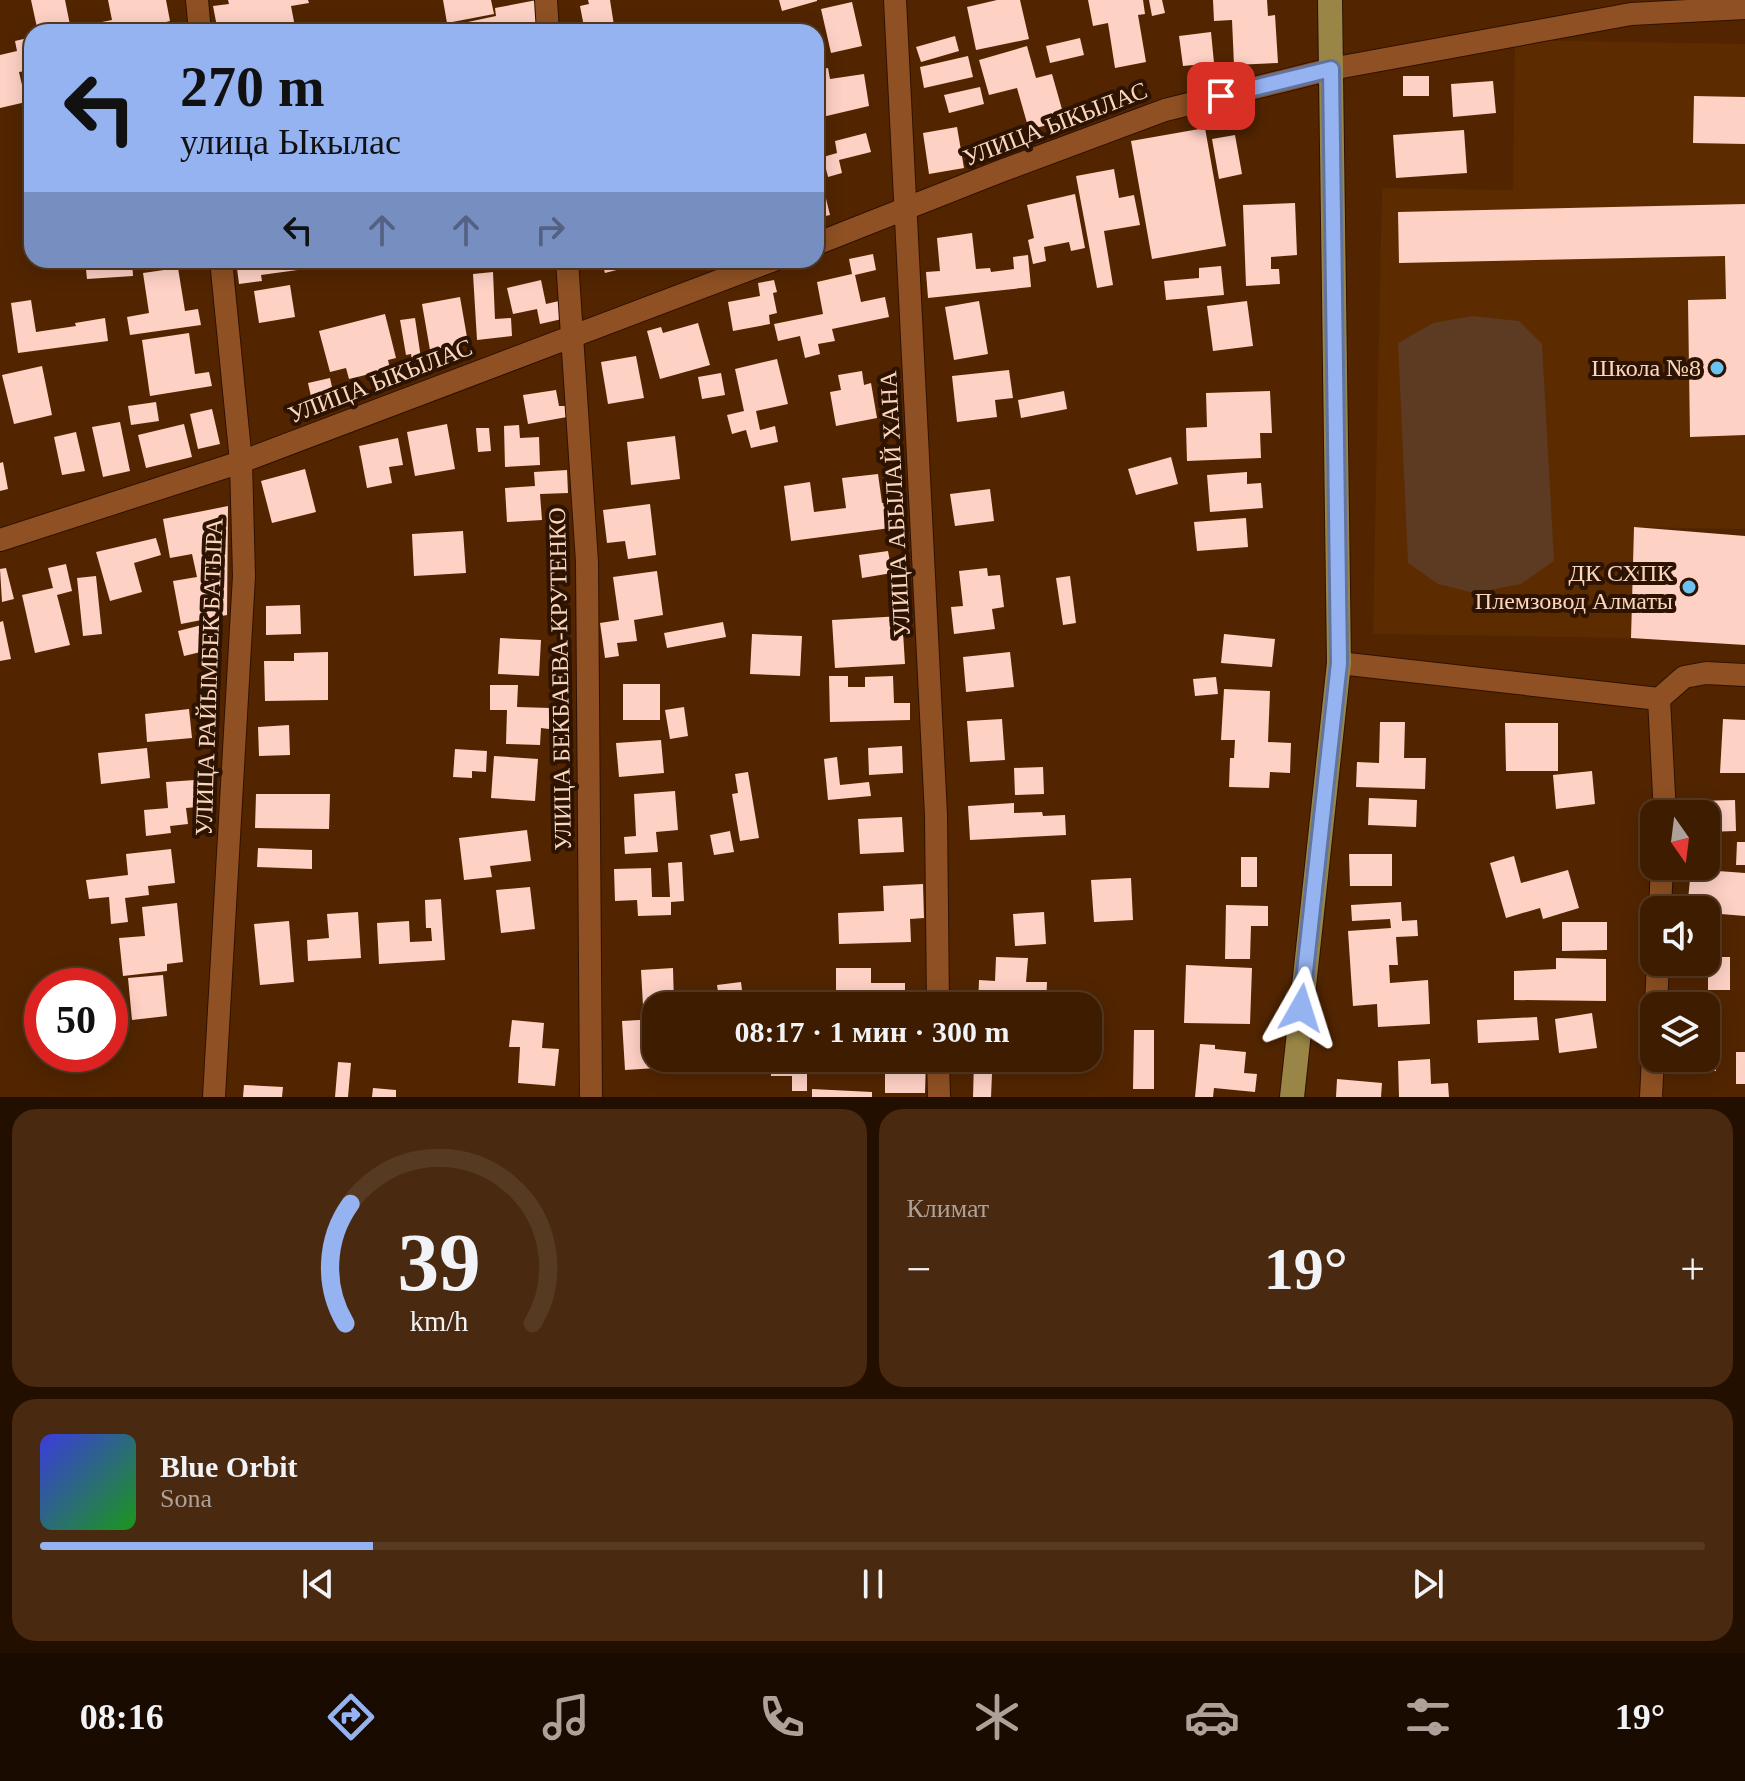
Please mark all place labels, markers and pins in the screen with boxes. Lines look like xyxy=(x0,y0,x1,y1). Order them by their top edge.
pin xyxy=(1187,62,1255,130)
place label: Школа №8 xyxy=(1591,355,1701,381)
marker: Школа №8 xyxy=(1708,359,1726,377)
place label: ДК СХПК Племзовод Алматы xyxy=(1475,560,1674,614)
marker: ДК СХПК Племзовод Алматы xyxy=(1680,578,1698,596)

